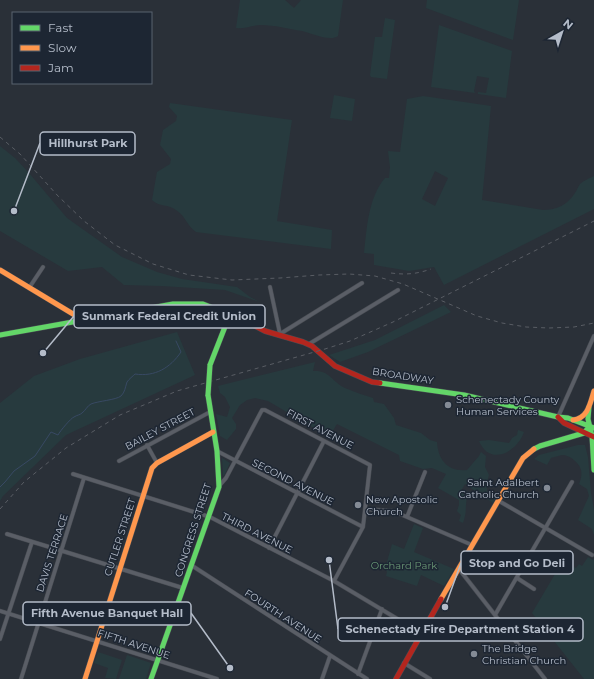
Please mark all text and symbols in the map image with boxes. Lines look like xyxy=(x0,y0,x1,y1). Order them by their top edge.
legend xyxy=(12,12,152,84)
north arrow xyxy=(542,12,582,52)
text: N xyxy=(560,16,576,32)
text: Fast xyxy=(48,20,73,35)
text: Slow xyxy=(48,40,77,55)
text: Jam xyxy=(47,60,74,75)
callout: Hillhurst Park xyxy=(40,132,135,155)
text: Hillhurst Park xyxy=(48,136,128,150)
callout: Sunmark Federal Credit Union xyxy=(74,305,265,328)
text: Sunmark Federal Credit Union xyxy=(82,309,256,323)
street label: BROADWAY xyxy=(371,365,435,387)
place label: Schenectady County Human Services xyxy=(456,393,560,418)
marker: Schenectady County Human Services xyxy=(443,400,453,410)
street label: BAILEY STREET xyxy=(123,405,197,453)
street label: FIRST AVENUE xyxy=(284,406,356,452)
street label: SECOND AVENUE xyxy=(250,456,336,508)
place label: Saint Adalbert Catholic Church xyxy=(459,476,539,501)
street label: CONGRESS STREET xyxy=(172,481,214,579)
marker: Saint Adalbert Catholic Church xyxy=(542,483,552,493)
place label: New Apostolic Church xyxy=(366,493,438,518)
street label: CUTLER STREET xyxy=(101,496,139,578)
marker: New Apostolic Church xyxy=(353,500,363,510)
street label: THIRD AVENUE xyxy=(219,509,295,557)
street label: DAVIS TERRACE xyxy=(33,512,71,594)
callout: Stop and Go Deli xyxy=(461,551,573,574)
text: Stop and Go Deli xyxy=(469,556,565,570)
park label: Orchard Park xyxy=(371,559,437,572)
street label: FOURTH AVENUE xyxy=(242,586,324,646)
callout: Fifth Avenue Banquet Hall xyxy=(23,602,191,625)
text: Fifth Avenue Banquet Hall xyxy=(31,606,183,620)
callout: Schenectady Fire Department Station 4 xyxy=(338,618,583,641)
text: Schenectady Fire Department Station 4 xyxy=(345,622,575,636)
street label: FIFTH AVENUE xyxy=(96,626,172,662)
place label: The Bridge Christian Church xyxy=(482,642,566,667)
marker: The Bridge Christian Church xyxy=(469,649,479,659)

